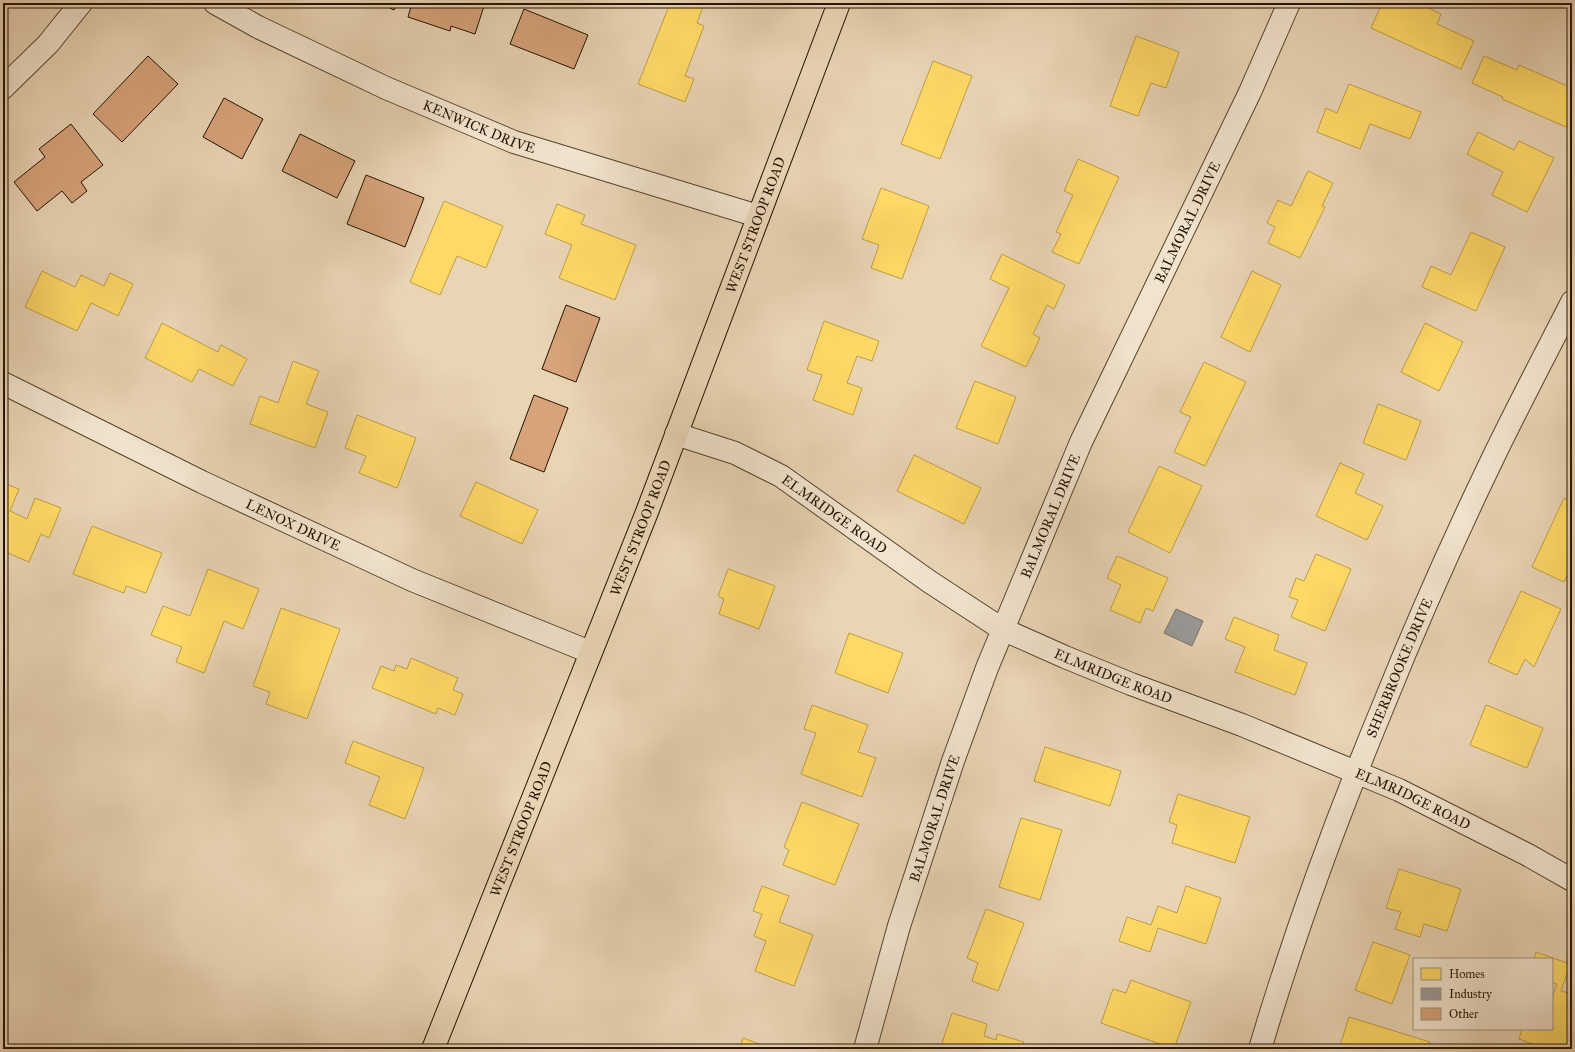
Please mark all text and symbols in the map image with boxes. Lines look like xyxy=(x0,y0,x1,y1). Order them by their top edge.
street label: KENWICK DRIVE xyxy=(420,97,537,157)
street label: WEST STROOP ROAD xyxy=(722,155,789,295)
street label: BALMORAL DRIVE xyxy=(1151,159,1224,286)
street label: BALMORAL DRIVE xyxy=(1017,451,1084,581)
street label: WEST STROOP ROAD xyxy=(607,458,675,598)
street label: ELMRIDGE ROAD xyxy=(778,471,890,558)
street label: LENOX DRIVE xyxy=(243,496,343,555)
street label: SHERBROOKE DRIVE xyxy=(1363,596,1436,740)
street label: ELMRIDGE ROAD xyxy=(1051,645,1174,707)
street label: BALMORAL DRIVE xyxy=(906,752,964,884)
street label: WEST STROOP ROAD xyxy=(487,759,556,899)
street label: ELMRIDGE ROAD xyxy=(1353,765,1473,834)
legend xyxy=(1413,958,1553,1030)
text: Homes xyxy=(1449,967,1485,981)
text: Industry xyxy=(1449,987,1492,1001)
text: Other xyxy=(1449,1007,1479,1021)

